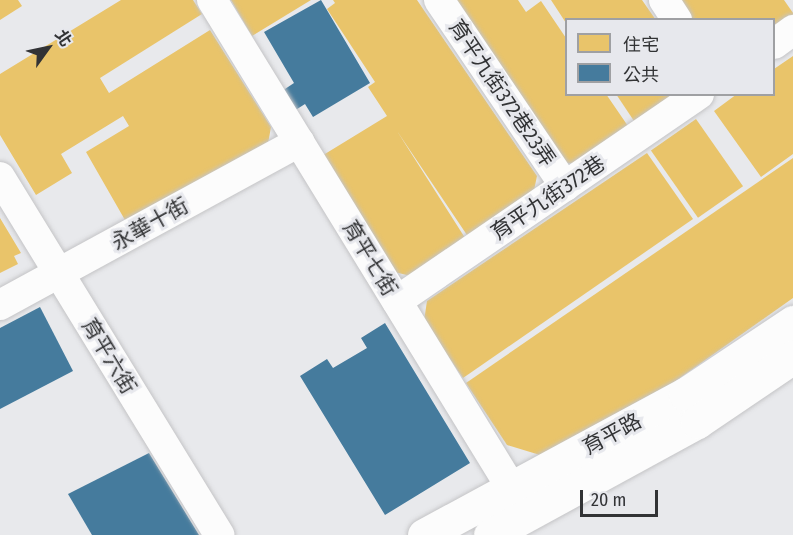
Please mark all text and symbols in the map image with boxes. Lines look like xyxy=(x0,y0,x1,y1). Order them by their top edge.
street label: 育平九街372巷23弄 xyxy=(444,15,560,171)
north arrow xyxy=(18,18,78,78)
legend xyxy=(565,18,775,96)
text: 北 xyxy=(51,26,76,50)
text: 住宅 xyxy=(623,34,659,56)
text: 公共 xyxy=(623,64,659,86)
street label: 育平九街372巷 xyxy=(486,151,610,245)
street label: 永華十街 xyxy=(107,193,193,255)
street label: 育平七街 xyxy=(338,216,402,300)
street label: 育平六街 xyxy=(77,314,141,398)
street label: 育平路 xyxy=(578,408,646,460)
scale bar xyxy=(583,478,661,516)
text: 20 m xyxy=(591,489,626,511)

